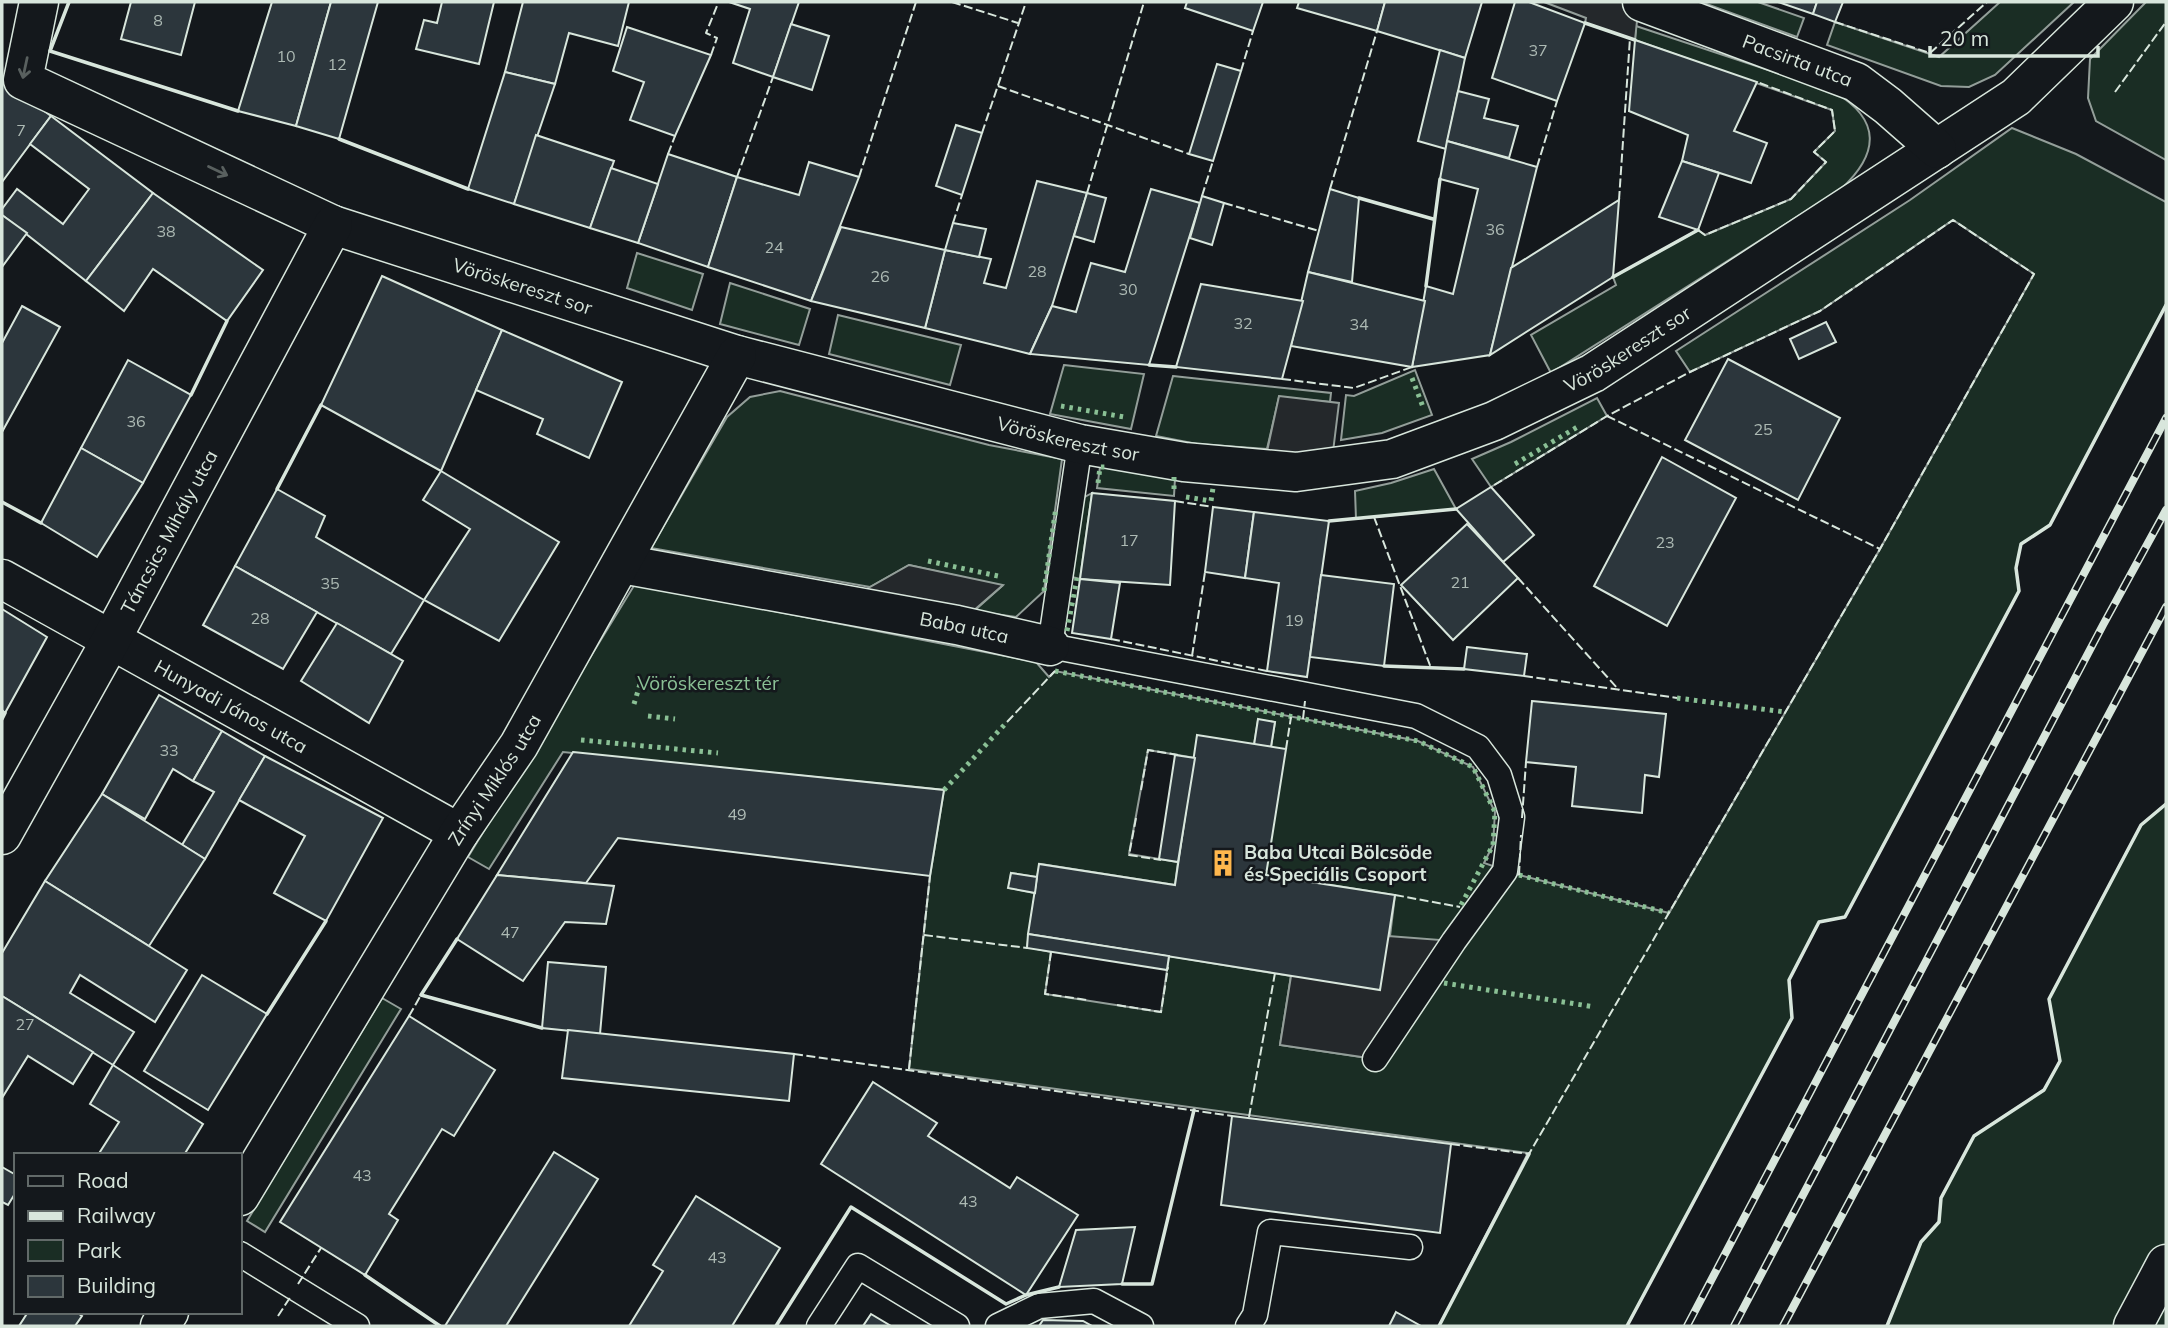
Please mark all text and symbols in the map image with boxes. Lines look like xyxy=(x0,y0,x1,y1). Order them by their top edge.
house number: 8 xyxy=(153,10,163,30)
scale bar xyxy=(1930,14,2098,58)
text: 20 m xyxy=(1940,25,1989,51)
street label: Pacsirta utca xyxy=(1739,29,1856,92)
house number: 37 xyxy=(1528,40,1548,60)
house number: 10 xyxy=(276,46,296,66)
house number: 12 xyxy=(327,54,347,74)
one-way arrow xyxy=(18,57,31,79)
house number: 7 xyxy=(16,120,26,140)
one-way arrow xyxy=(207,165,228,178)
house number: 36 xyxy=(1485,219,1505,239)
house number: 38 xyxy=(156,221,176,241)
house number: 24 xyxy=(764,237,784,257)
street label: Vöröskereszt sor xyxy=(450,252,595,320)
house number: 28 xyxy=(1027,261,1047,281)
house number: 26 xyxy=(870,266,890,286)
house number: 30 xyxy=(1118,279,1138,299)
street label: Vöröskereszt sor xyxy=(1560,300,1695,397)
house number: 32 xyxy=(1233,313,1253,333)
house number: 34 xyxy=(1349,314,1369,334)
house number: 36 xyxy=(126,411,146,431)
street label: Vöröskereszt sor xyxy=(995,411,1141,466)
house number: 25 xyxy=(1753,419,1773,439)
street label: Táncsics Mihály utca xyxy=(115,446,222,618)
house number: 17 xyxy=(1119,530,1139,550)
house number: 23 xyxy=(1655,532,1675,552)
house number: 21 xyxy=(1450,572,1470,592)
house number: 35 xyxy=(320,573,340,593)
street label: Baba utca xyxy=(918,606,1011,648)
house number: 28 xyxy=(250,608,270,628)
house number: 19 xyxy=(1284,610,1304,630)
street label: Hunyadi János utca xyxy=(150,654,312,758)
park label: Vöröskereszt tér xyxy=(637,671,779,695)
street label: Zrínyi Miklós utca xyxy=(443,710,546,849)
house number: 33 xyxy=(159,740,179,760)
house number: 49 xyxy=(727,804,747,824)
place label: Baba Utcai Bölcsöde és Speciális Csoport xyxy=(1244,840,1432,886)
building icon: Baba Utcai Bölcsöde és Speciális Csoport xyxy=(1208,848,1238,878)
house number: 47 xyxy=(500,922,520,942)
house number: 27 xyxy=(15,1014,35,1034)
legend xyxy=(14,1153,242,1314)
house number: 43 xyxy=(352,1165,372,1185)
text: Road xyxy=(77,1167,128,1193)
house number: 43 xyxy=(958,1191,978,1211)
text: Railway xyxy=(77,1202,156,1228)
text: Park xyxy=(77,1237,121,1263)
house number: 43 xyxy=(707,1247,727,1267)
text: Building xyxy=(77,1272,156,1298)

